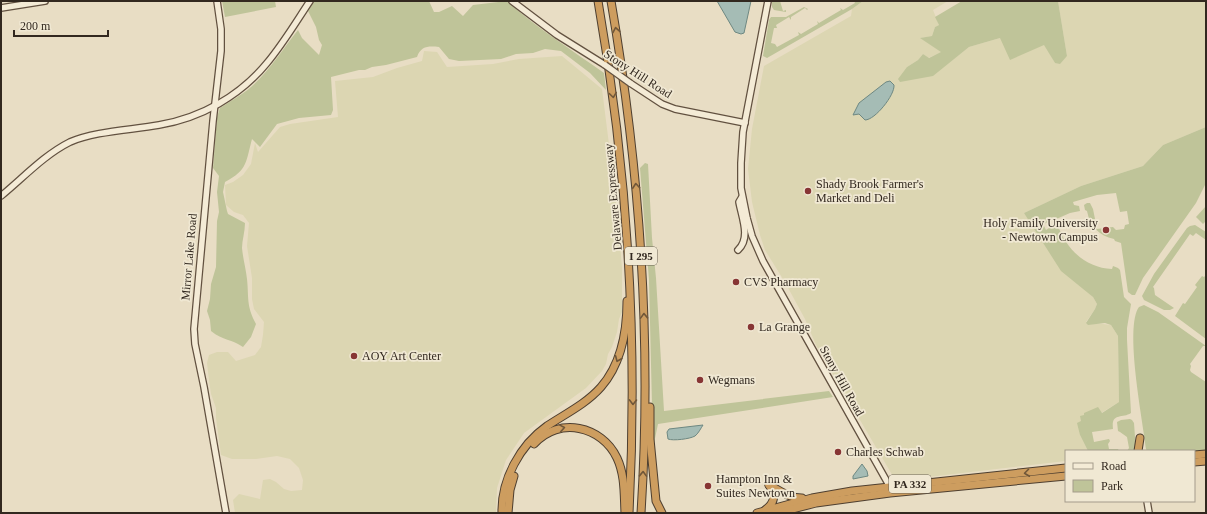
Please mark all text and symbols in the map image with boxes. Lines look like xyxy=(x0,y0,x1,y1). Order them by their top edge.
scale bar xyxy=(14,12,108,38)
text: 200 m xyxy=(20,19,51,33)
one-way arrow xyxy=(612,27,621,33)
street label: Stony Hill Road xyxy=(601,47,675,101)
one-way arrow xyxy=(608,92,617,98)
street label: Delaware Expressway xyxy=(601,143,625,251)
place label: Shady Brook Farmer's Market and Deli xyxy=(816,177,924,205)
one-way arrow xyxy=(632,183,641,189)
marker: Shady Brook Farmer's Market and Deli xyxy=(803,186,813,196)
street label: Mirror Lake Road xyxy=(178,213,200,301)
place label: Holy Family University - Newtown Campus xyxy=(983,216,1098,244)
marker: Holy Family University - Newtown Campus xyxy=(1101,225,1111,235)
road number: I 295 xyxy=(625,247,657,265)
place label: CVS Pharmacy xyxy=(744,275,818,289)
marker: CVS Pharmacy xyxy=(731,277,741,287)
one-way arrow xyxy=(640,313,648,319)
place label: La Grange xyxy=(759,320,810,334)
marker: La Grange xyxy=(746,322,756,332)
street label: Stony Hill Road xyxy=(817,343,867,419)
place label: AOY Art Center xyxy=(362,349,441,363)
marker: AOY Art Center xyxy=(349,351,359,361)
one-way arrow xyxy=(615,354,623,362)
place label: Wegmans xyxy=(708,373,755,387)
marker: Wegmans xyxy=(695,375,705,385)
one-way arrow xyxy=(629,399,637,405)
one-way arrow xyxy=(559,425,566,433)
place label: Charles Schwab xyxy=(846,445,924,459)
marker: Charles Schwab xyxy=(833,447,843,457)
legend xyxy=(1065,450,1195,502)
text: Road xyxy=(1101,459,1126,473)
one-way arrow xyxy=(1024,468,1030,477)
one-way arrow xyxy=(639,471,647,477)
place label: Hampton Inn & Suites Newtown xyxy=(716,472,795,500)
road number: PA 332 xyxy=(889,475,931,493)
text: Park xyxy=(1101,479,1123,493)
marker: Hampton Inn & Suites Newtown xyxy=(703,481,713,491)

